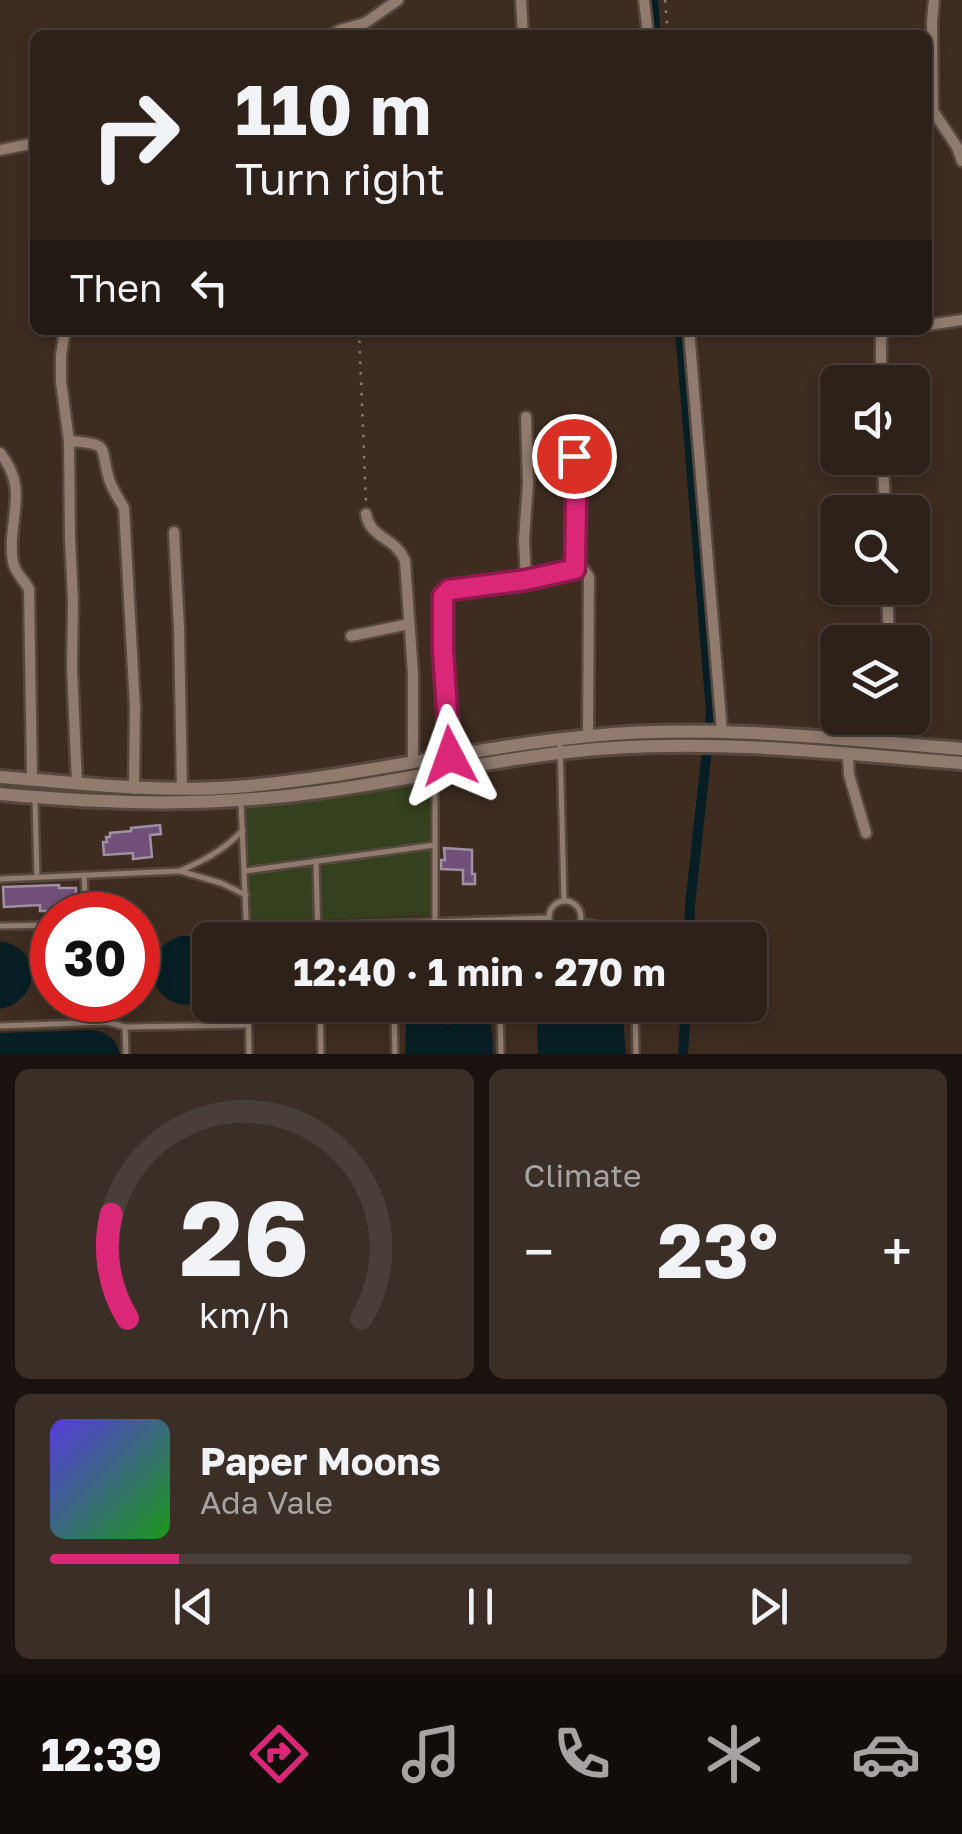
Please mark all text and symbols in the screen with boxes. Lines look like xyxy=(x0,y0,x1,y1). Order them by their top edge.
text: 110 m xyxy=(235,66,431,150)
icon: right xyxy=(70,70,200,200)
text: Turn right xyxy=(235,151,445,205)
icon: left xyxy=(182,260,237,315)
text: Then xyxy=(70,265,162,310)
map controls xyxy=(820,365,930,735)
button: sound xyxy=(820,365,930,475)
pin xyxy=(532,414,617,499)
icon: arrive xyxy=(547,429,602,484)
button: search xyxy=(820,495,930,605)
button: layers xyxy=(820,625,930,735)
position arrow xyxy=(398,704,502,808)
speed limit sign: 30 xyxy=(30,892,160,1022)
text: 12:40 · 1 min · 270 m xyxy=(293,949,666,994)
text: Climate xyxy=(524,1156,642,1194)
text: 26 xyxy=(180,1174,309,1299)
text: 23° xyxy=(657,1204,778,1295)
text: − xyxy=(524,1218,554,1284)
text: + xyxy=(882,1218,912,1284)
text: km/h xyxy=(199,1293,290,1336)
text: Paper Moons xyxy=(200,1438,441,1483)
text: Ada Vale xyxy=(200,1483,333,1521)
icon: previous xyxy=(166,1579,221,1634)
icon: pause xyxy=(453,1579,508,1634)
icon: next xyxy=(741,1579,796,1634)
icon: directions xyxy=(244,1719,314,1789)
icon: music xyxy=(396,1719,466,1789)
icon: phone xyxy=(547,1719,617,1789)
icon: climate xyxy=(699,1719,769,1789)
icon: car xyxy=(851,1719,921,1789)
text: 12:39 xyxy=(41,1727,162,1781)

